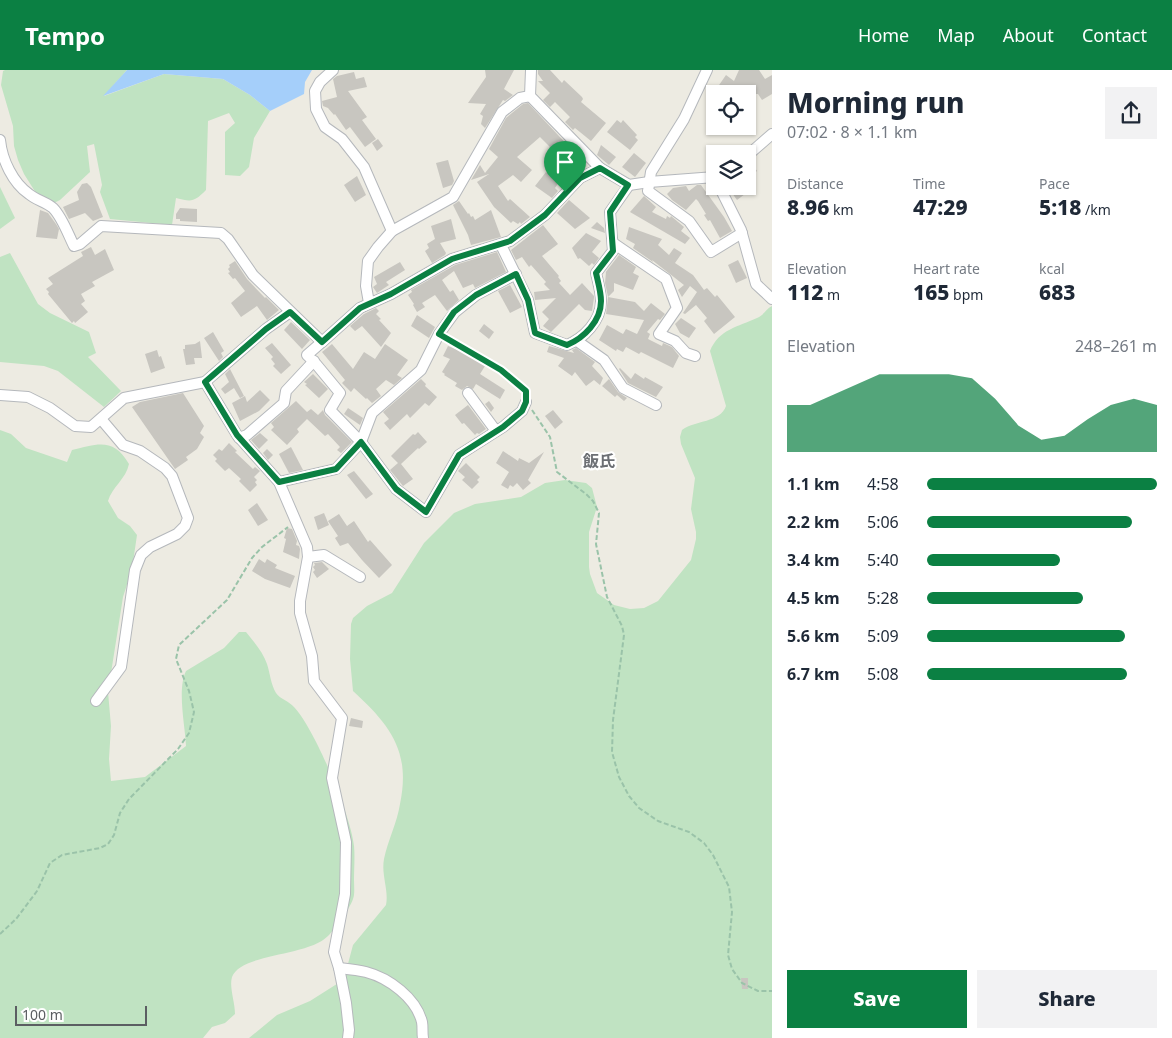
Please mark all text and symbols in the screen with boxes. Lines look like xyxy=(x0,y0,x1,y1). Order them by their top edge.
text: Tempo xyxy=(25,19,105,52)
text: Home xyxy=(858,23,909,47)
text: Map xyxy=(937,23,975,47)
text: About xyxy=(1003,23,1054,47)
text: Contact xyxy=(1082,23,1147,47)
text: Morning run xyxy=(787,83,965,121)
map controls xyxy=(706,85,756,195)
button: locate xyxy=(706,85,756,135)
button: share xyxy=(1105,87,1157,139)
text: 07:02 · 8 × 1.1 km xyxy=(787,121,917,143)
pin xyxy=(544,141,586,192)
button: layers xyxy=(706,145,756,195)
icon: arrive xyxy=(551,148,579,176)
text: Distance xyxy=(787,174,844,193)
text: Time xyxy=(913,174,945,193)
text: Pace xyxy=(1039,174,1070,193)
text: 8.96 xyxy=(787,193,829,221)
text: 47:29 xyxy=(913,193,968,221)
text: 5:18 xyxy=(1039,193,1081,221)
text: km xyxy=(829,200,854,219)
text: /km xyxy=(1081,200,1111,219)
text: Elevation xyxy=(787,259,847,278)
text: Heart rate xyxy=(913,259,980,278)
text: kcal xyxy=(1039,259,1065,278)
text: 112 xyxy=(787,278,823,306)
text: 165 xyxy=(913,278,949,306)
text: 683 xyxy=(1039,278,1075,306)
text: m xyxy=(823,285,840,304)
text: bpm xyxy=(949,285,983,304)
text: Elevation xyxy=(787,335,855,357)
text: 248–261 m xyxy=(1075,335,1157,357)
district label: 飯氏 xyxy=(582,450,615,472)
text: 1.1 km xyxy=(787,473,839,495)
text: 4:58 xyxy=(867,473,899,495)
text: 2.2 km xyxy=(787,511,839,533)
text: 5:06 xyxy=(867,511,899,533)
text: 3.4 km xyxy=(787,549,839,571)
text: 5:40 xyxy=(867,549,899,571)
text: 4.5 km xyxy=(787,587,839,609)
text: 5:28 xyxy=(867,587,899,609)
text: 5.6 km xyxy=(787,625,839,647)
text: 5:09 xyxy=(867,625,899,647)
text: 6.7 km xyxy=(787,663,839,685)
text: 5:08 xyxy=(867,663,899,685)
button: Save xyxy=(787,970,967,1028)
button: Share xyxy=(977,970,1157,1028)
scale bar xyxy=(15,1003,148,1026)
text: 100 m xyxy=(22,1005,63,1024)

